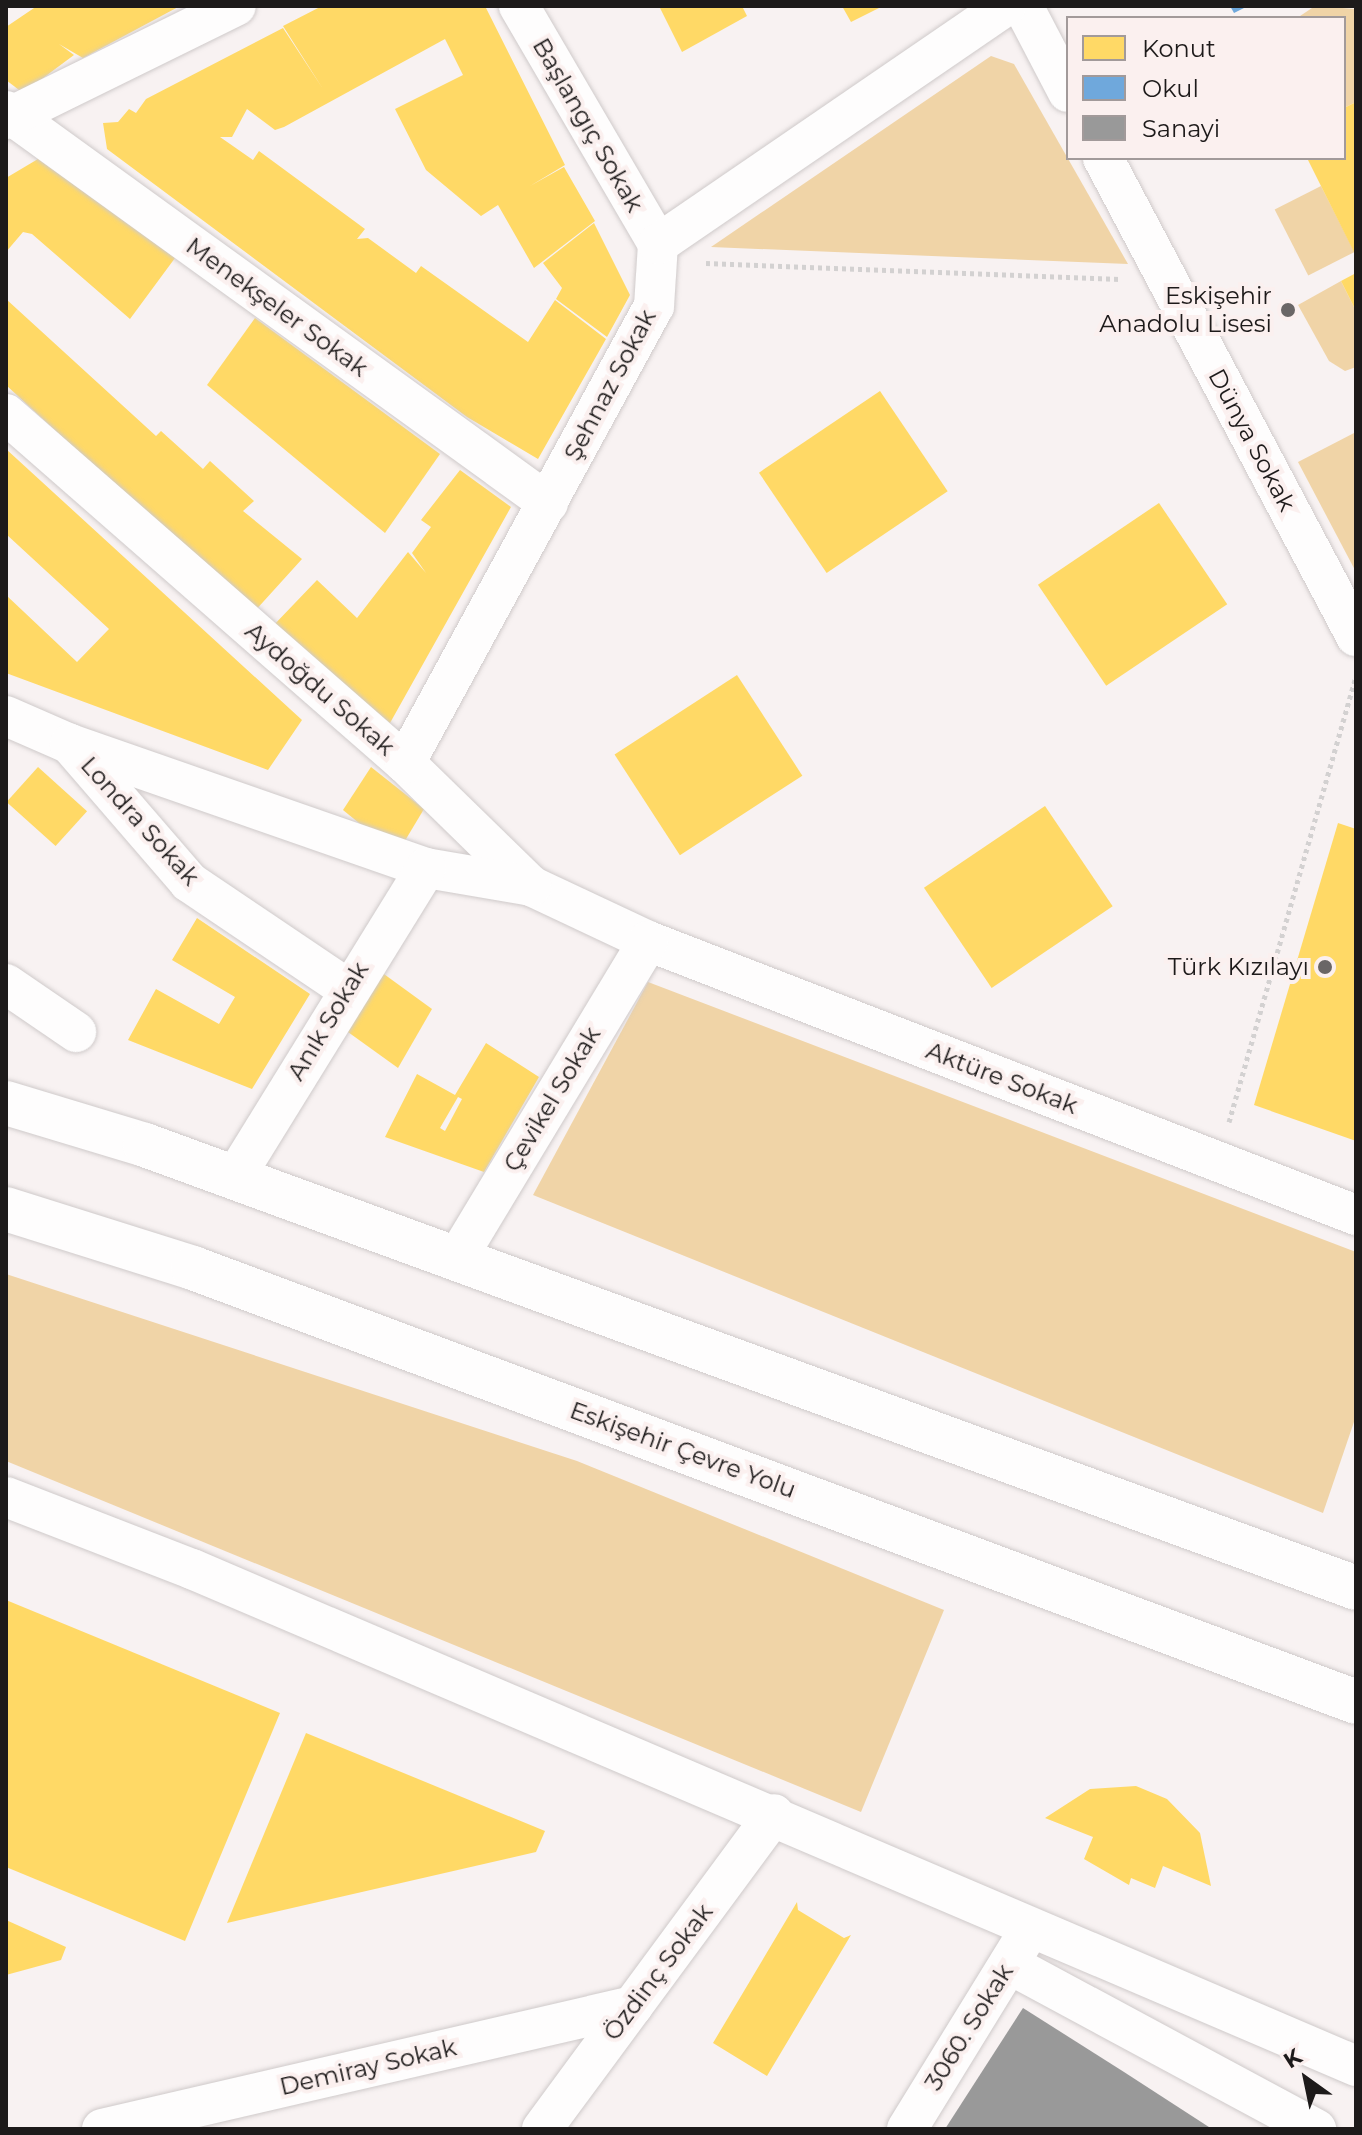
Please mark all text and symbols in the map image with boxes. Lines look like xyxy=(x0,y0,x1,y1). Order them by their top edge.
legend xyxy=(1066,16,1346,160)
street label: Başlangıç Sokak xyxy=(527,33,649,217)
text: Konut xyxy=(1142,34,1216,63)
text: Okul xyxy=(1142,74,1199,103)
text: Sanayi xyxy=(1142,114,1220,143)
street label: Menekşeler Sokak xyxy=(181,231,373,383)
place label: Eskişehir Anadolu Lisesi xyxy=(1099,282,1272,338)
marker: Eskişehir Anadolu Lisesi xyxy=(1279,301,1297,319)
street label: Şehnaz Sokak xyxy=(558,305,662,465)
street label: Dünya Sokak xyxy=(1202,364,1302,516)
street label: Aydoğdu Sokak xyxy=(240,616,400,762)
street label: Londra Sokak xyxy=(75,751,205,891)
place label: Türk Kızılayı xyxy=(1168,953,1309,981)
street label: Anık Sokak xyxy=(281,957,375,1085)
marker: Türk Kızılayı xyxy=(1316,958,1334,976)
street label: Çevikel Sokak xyxy=(497,1021,607,1177)
street label: Aktüre Sokak xyxy=(922,1036,1082,1120)
street label: Eskişehir Çevre Yolu xyxy=(566,1396,800,1504)
street label: Özdinç Sokak xyxy=(597,1898,719,2046)
street label: 3060. Sokak xyxy=(919,1959,1019,2095)
street label: Demiray Sokak xyxy=(277,2033,459,2101)
north arrow xyxy=(1266,2039,1346,2119)
text: K xyxy=(1278,2043,1307,2074)

